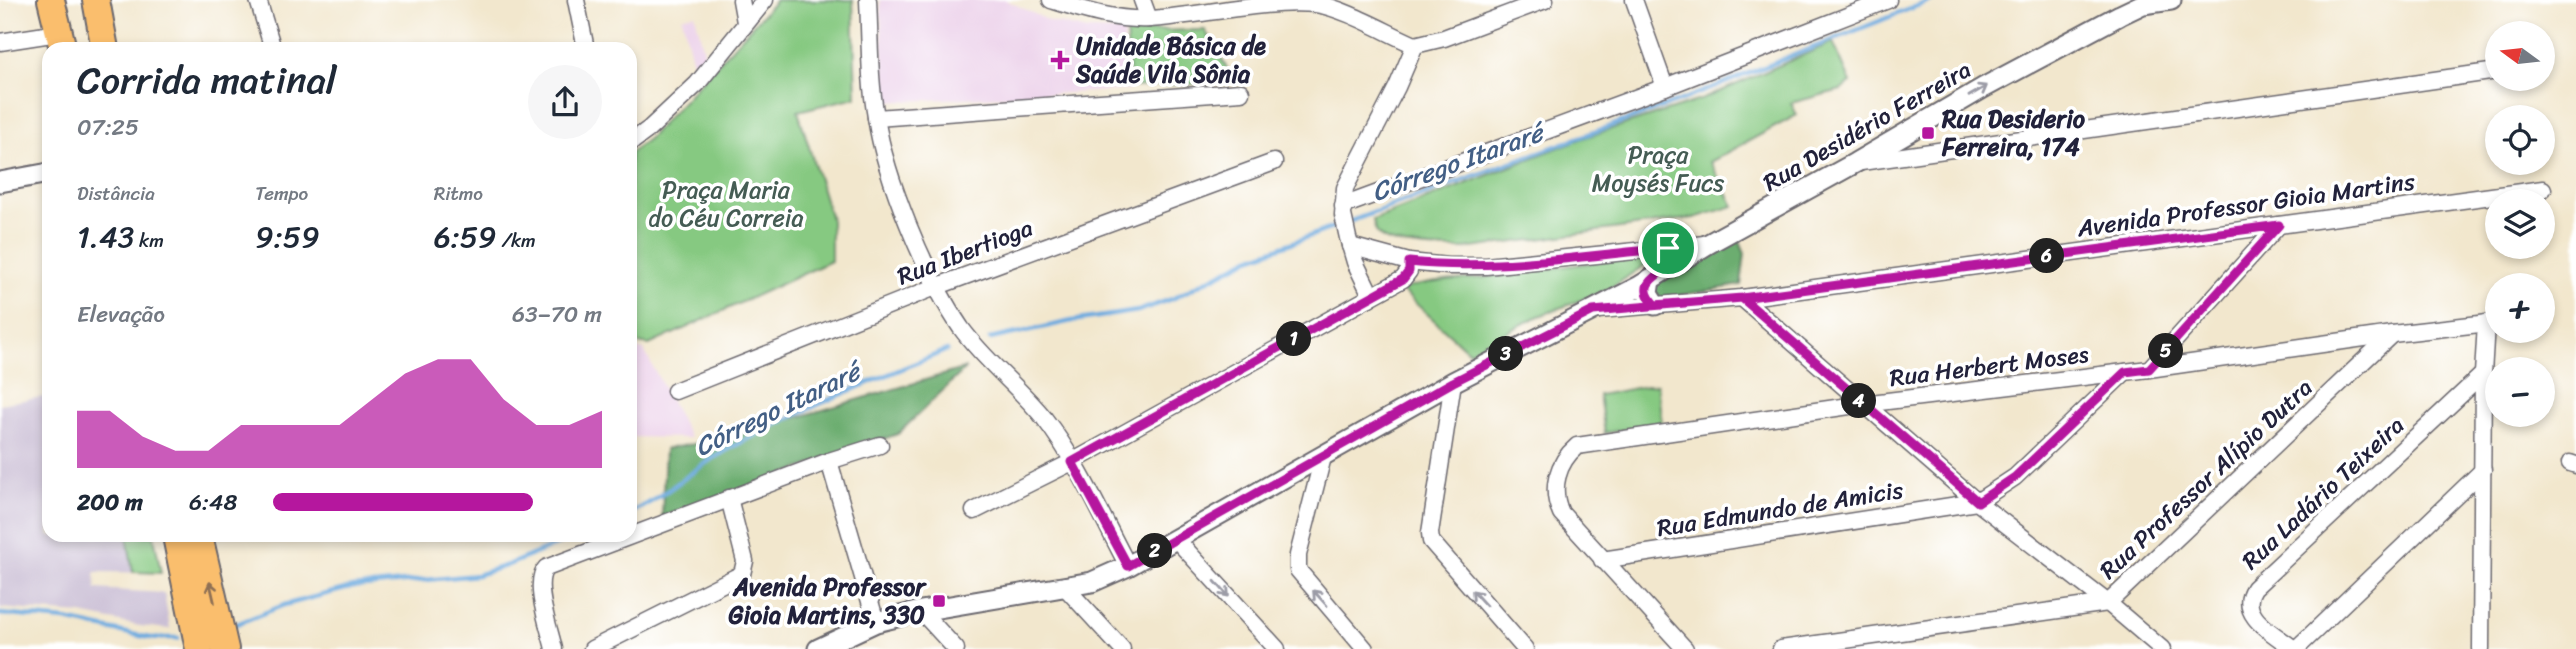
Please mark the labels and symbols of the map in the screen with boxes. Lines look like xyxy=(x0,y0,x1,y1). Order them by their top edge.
north arrow xyxy=(2485,21,2555,91)
place label: Unidade Básica de Saúde Vila Sônia xyxy=(1075,25,1266,95)
street label: Rua Desidério Ferreira xyxy=(1755,49,1979,203)
marker: Unidade Básica de Saúde Vila Sônia xyxy=(1050,50,1070,70)
one-way arrow xyxy=(1967,84,1987,98)
place label: Rua Desiderio Ferreira, 174 xyxy=(1941,98,2086,168)
water label: Córrego Itararé xyxy=(1365,108,1554,214)
marker: Rua Desiderio Ferreira, 174 xyxy=(1920,125,1936,141)
park label: Praça Moysés Fucs xyxy=(1592,134,1724,204)
street label: Avenida Professor Gioia Martins xyxy=(2074,160,2418,250)
park label: Praça Maria do Céu Correia xyxy=(648,169,804,239)
street label: Rua Ibertioga xyxy=(891,207,1039,297)
pin xyxy=(1638,218,1698,278)
pin: 6 xyxy=(2030,238,2064,274)
pin: 1 xyxy=(1276,322,1312,356)
street label: Rua Herbert Moses xyxy=(1887,333,2091,399)
pin: 5 xyxy=(2148,334,2184,368)
pin: 3 xyxy=(1488,336,1524,372)
water label: Córrego Itararé xyxy=(686,347,872,469)
street label: Rua Professor Alípio Dutra xyxy=(2089,368,2323,590)
pin: 4 xyxy=(1842,384,1876,418)
street label: Rua Ladário Teixeira xyxy=(2232,406,2414,580)
street label: Rua Edmundo de Amicis xyxy=(1654,469,1906,549)
pin: 2 xyxy=(1138,534,1172,568)
place label: Avenida Professor Gioia Martins, 330 xyxy=(729,566,927,636)
one-way arrow xyxy=(1214,580,1230,598)
one-way arrow xyxy=(205,581,218,604)
one-way arrow xyxy=(1312,589,1328,607)
one-way arrow xyxy=(1471,589,1487,607)
marker: Avenida Professor Gioia Martins, 330 xyxy=(931,593,947,609)

